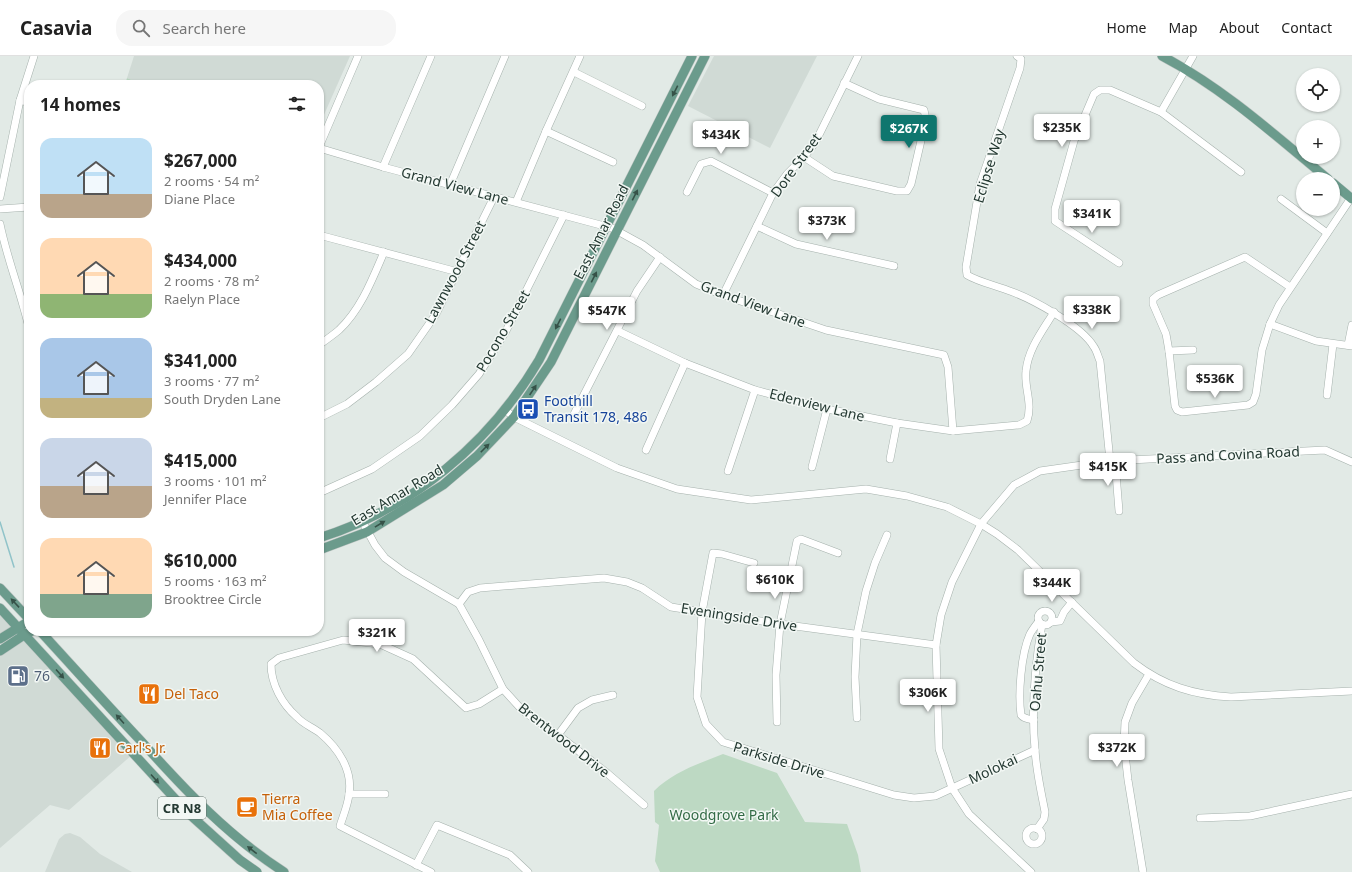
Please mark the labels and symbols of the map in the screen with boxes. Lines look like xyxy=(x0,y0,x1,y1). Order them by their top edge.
one-way arrow xyxy=(672,85,678,97)
pin: $235K xyxy=(1034,114,1090,148)
pin: $267K xyxy=(881,115,937,149)
pin: $434K xyxy=(693,121,749,155)
street label: Eclipse Way xyxy=(968,126,1009,205)
street label: Dore Street xyxy=(766,129,825,201)
street label: Grand View Lane xyxy=(399,162,511,209)
street label: East Amar Road xyxy=(568,181,633,282)
one-way arrow xyxy=(632,190,638,201)
pin: $341K xyxy=(1064,200,1120,234)
pin: $373K xyxy=(799,207,855,241)
street label: Lawnwood Street xyxy=(419,217,490,327)
one-way arrow xyxy=(591,272,597,283)
street label: Grand View Lane xyxy=(698,276,808,331)
street label: Pocono Street xyxy=(471,286,534,375)
pin: $338K xyxy=(1064,296,1120,330)
pin: $547K xyxy=(579,297,635,331)
one-way arrow xyxy=(555,318,561,329)
pin: $536K xyxy=(1187,365,1243,399)
street label: Edenview Lane xyxy=(767,383,867,426)
one-way arrow xyxy=(529,385,537,395)
place label: Foothill Transit 178, 486 xyxy=(544,391,648,426)
bus stop icon: Foothill Transit 178, 486 xyxy=(515,396,541,422)
street label: Pass and Covina Road xyxy=(1156,441,1300,468)
one-way arrow xyxy=(481,443,490,453)
pin: $415K xyxy=(1080,453,1136,487)
street label: East Amar Road xyxy=(347,460,446,529)
one-way arrow xyxy=(375,520,385,528)
pin: $610K xyxy=(747,566,803,600)
pin: $344K xyxy=(1024,569,1080,603)
one-way arrow xyxy=(10,598,19,608)
street label: Eveningside Drive xyxy=(680,598,799,635)
pin: $321K xyxy=(349,619,405,653)
street label: Oahu Street xyxy=(1025,632,1050,712)
fuel station icon: 76 xyxy=(5,663,31,689)
place label: 76 xyxy=(34,666,50,685)
one-way arrow xyxy=(55,669,64,679)
pin: $306K xyxy=(900,679,956,713)
restaurant icon: Del Taco xyxy=(136,681,162,707)
place label: Del Taco xyxy=(164,684,219,703)
street label: Brentwood Drive xyxy=(515,698,614,781)
one-way arrow xyxy=(116,714,125,724)
pin: $372K xyxy=(1089,734,1145,768)
restaurant icon: Carl's Jr. xyxy=(87,735,113,761)
street label: Parkside Drive xyxy=(731,737,827,782)
place label: Carl's Jr. xyxy=(116,738,166,757)
street label: Molokai xyxy=(965,749,1020,788)
one-way arrow xyxy=(151,774,160,784)
place label: Tierra Mia Coffee xyxy=(262,789,333,824)
cafe icon: Tierra Mia Coffee xyxy=(234,794,260,820)
road number: CR N8 xyxy=(158,797,206,819)
park label: Woodgrove Park xyxy=(670,805,779,824)
one-way arrow xyxy=(247,845,258,854)

